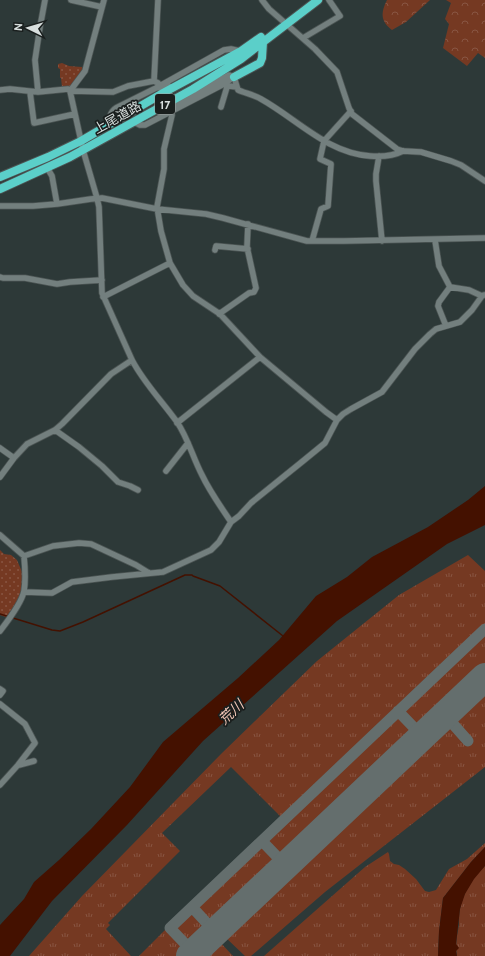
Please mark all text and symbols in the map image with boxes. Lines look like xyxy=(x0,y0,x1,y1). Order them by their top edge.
north arrow xyxy=(8,8,48,48)
text: N xyxy=(11,23,25,32)
road number: 17 xyxy=(155,94,175,114)
street label: 上尾道路 xyxy=(90,97,144,137)
water label: 荒川 xyxy=(215,695,249,728)

